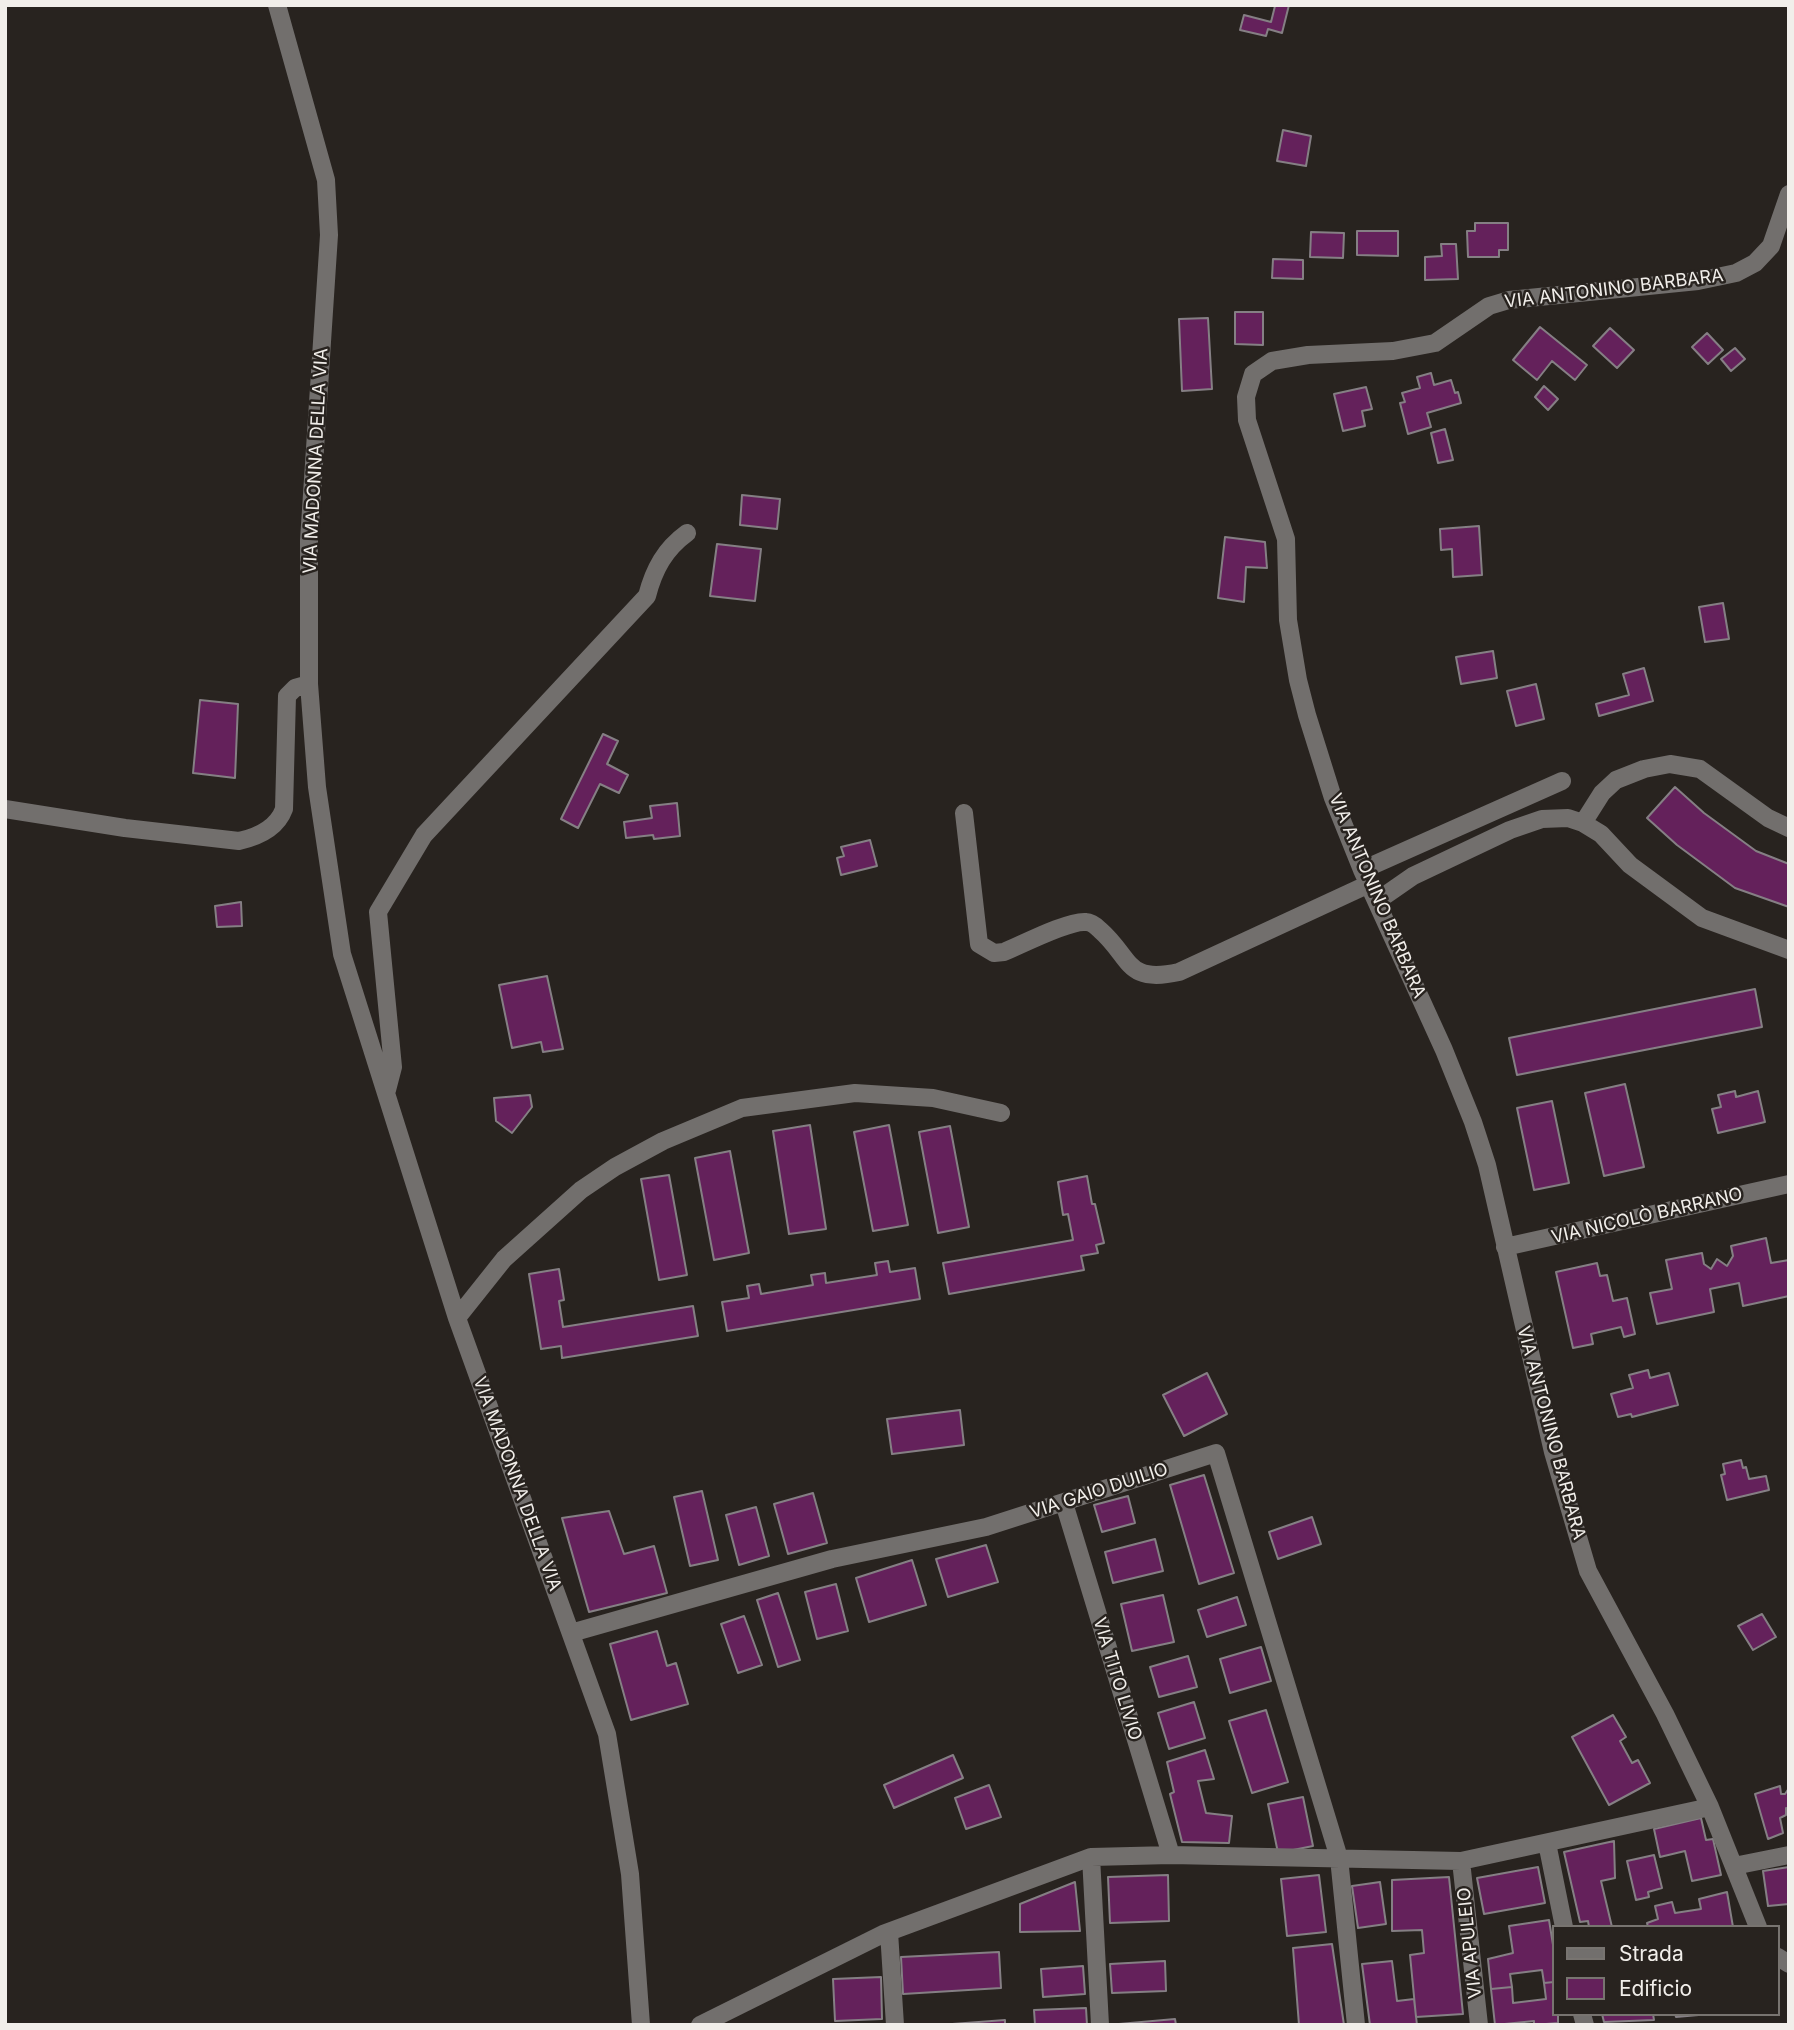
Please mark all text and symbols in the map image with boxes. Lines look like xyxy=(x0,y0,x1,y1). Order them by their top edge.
street label: VIA ANTONINO BARBARA xyxy=(1503,265,1725,313)
street label: VIA MADONNA DELLA VIA xyxy=(299,348,333,574)
street label: VIA ANTONINO BARBARA xyxy=(1324,790,1430,1002)
street label: VIA NICOLÒ BARRANO xyxy=(1549,1183,1745,1249)
street label: VIA ANTONINO BARBARA xyxy=(1512,1324,1590,1542)
street label: VIA MADONNA DELLA VIA xyxy=(468,1374,566,1594)
street label: VIA GAIO DUILIO xyxy=(1027,1459,1171,1523)
street label: VIA TITO LIVIO xyxy=(1088,1615,1146,1743)
street label: VIA APULEIO xyxy=(1453,1886,1487,2000)
legend xyxy=(1552,1925,1780,2016)
text: Strada xyxy=(1619,1941,1684,1966)
text: Edificio xyxy=(1619,1976,1692,2001)

